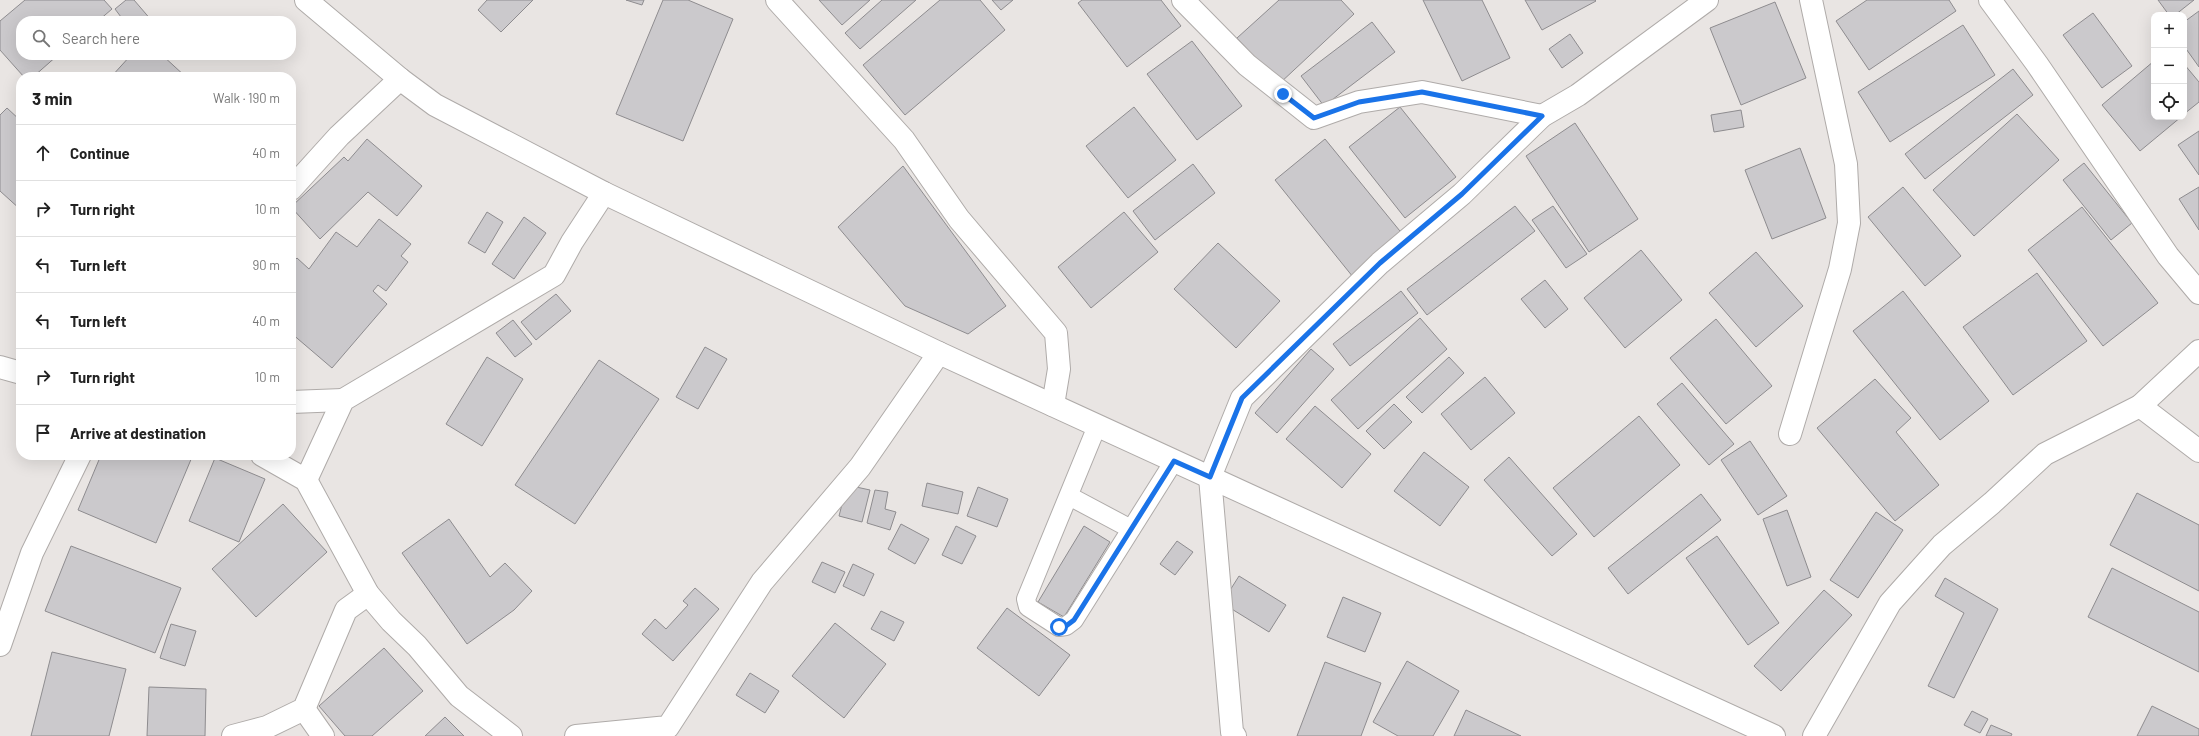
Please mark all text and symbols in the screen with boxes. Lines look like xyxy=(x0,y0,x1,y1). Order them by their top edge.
map controls xyxy=(2151,12,2187,120)
button: + xyxy=(2151,12,2187,48)
search box xyxy=(16,16,296,60)
icon: search xyxy=(30,27,52,49)
text: Search here xyxy=(62,29,140,47)
button: − xyxy=(2151,48,2187,84)
button: locate xyxy=(2151,84,2187,120)
route end xyxy=(1274,85,1292,103)
text: 3 min xyxy=(32,88,72,108)
text: Walk · 190 m xyxy=(213,90,280,106)
icon: ahead xyxy=(32,142,54,164)
text: Continue xyxy=(70,144,130,162)
text: 40 m xyxy=(252,145,280,161)
icon: right xyxy=(32,198,54,220)
text: Turn right xyxy=(70,200,135,218)
text: 10 m xyxy=(255,201,280,217)
icon: left xyxy=(32,254,54,276)
text: Turn left xyxy=(70,256,126,274)
text: 90 m xyxy=(253,257,280,273)
icon: left xyxy=(32,310,54,332)
text: Turn left xyxy=(70,312,126,330)
text: 40 m xyxy=(252,313,280,329)
icon: right xyxy=(32,366,54,388)
text: Turn right xyxy=(70,368,135,386)
text: 10 m xyxy=(255,369,280,385)
icon: arrive xyxy=(32,422,54,444)
text: Arrive at destination xyxy=(70,424,206,442)
route start xyxy=(1050,618,1068,636)

